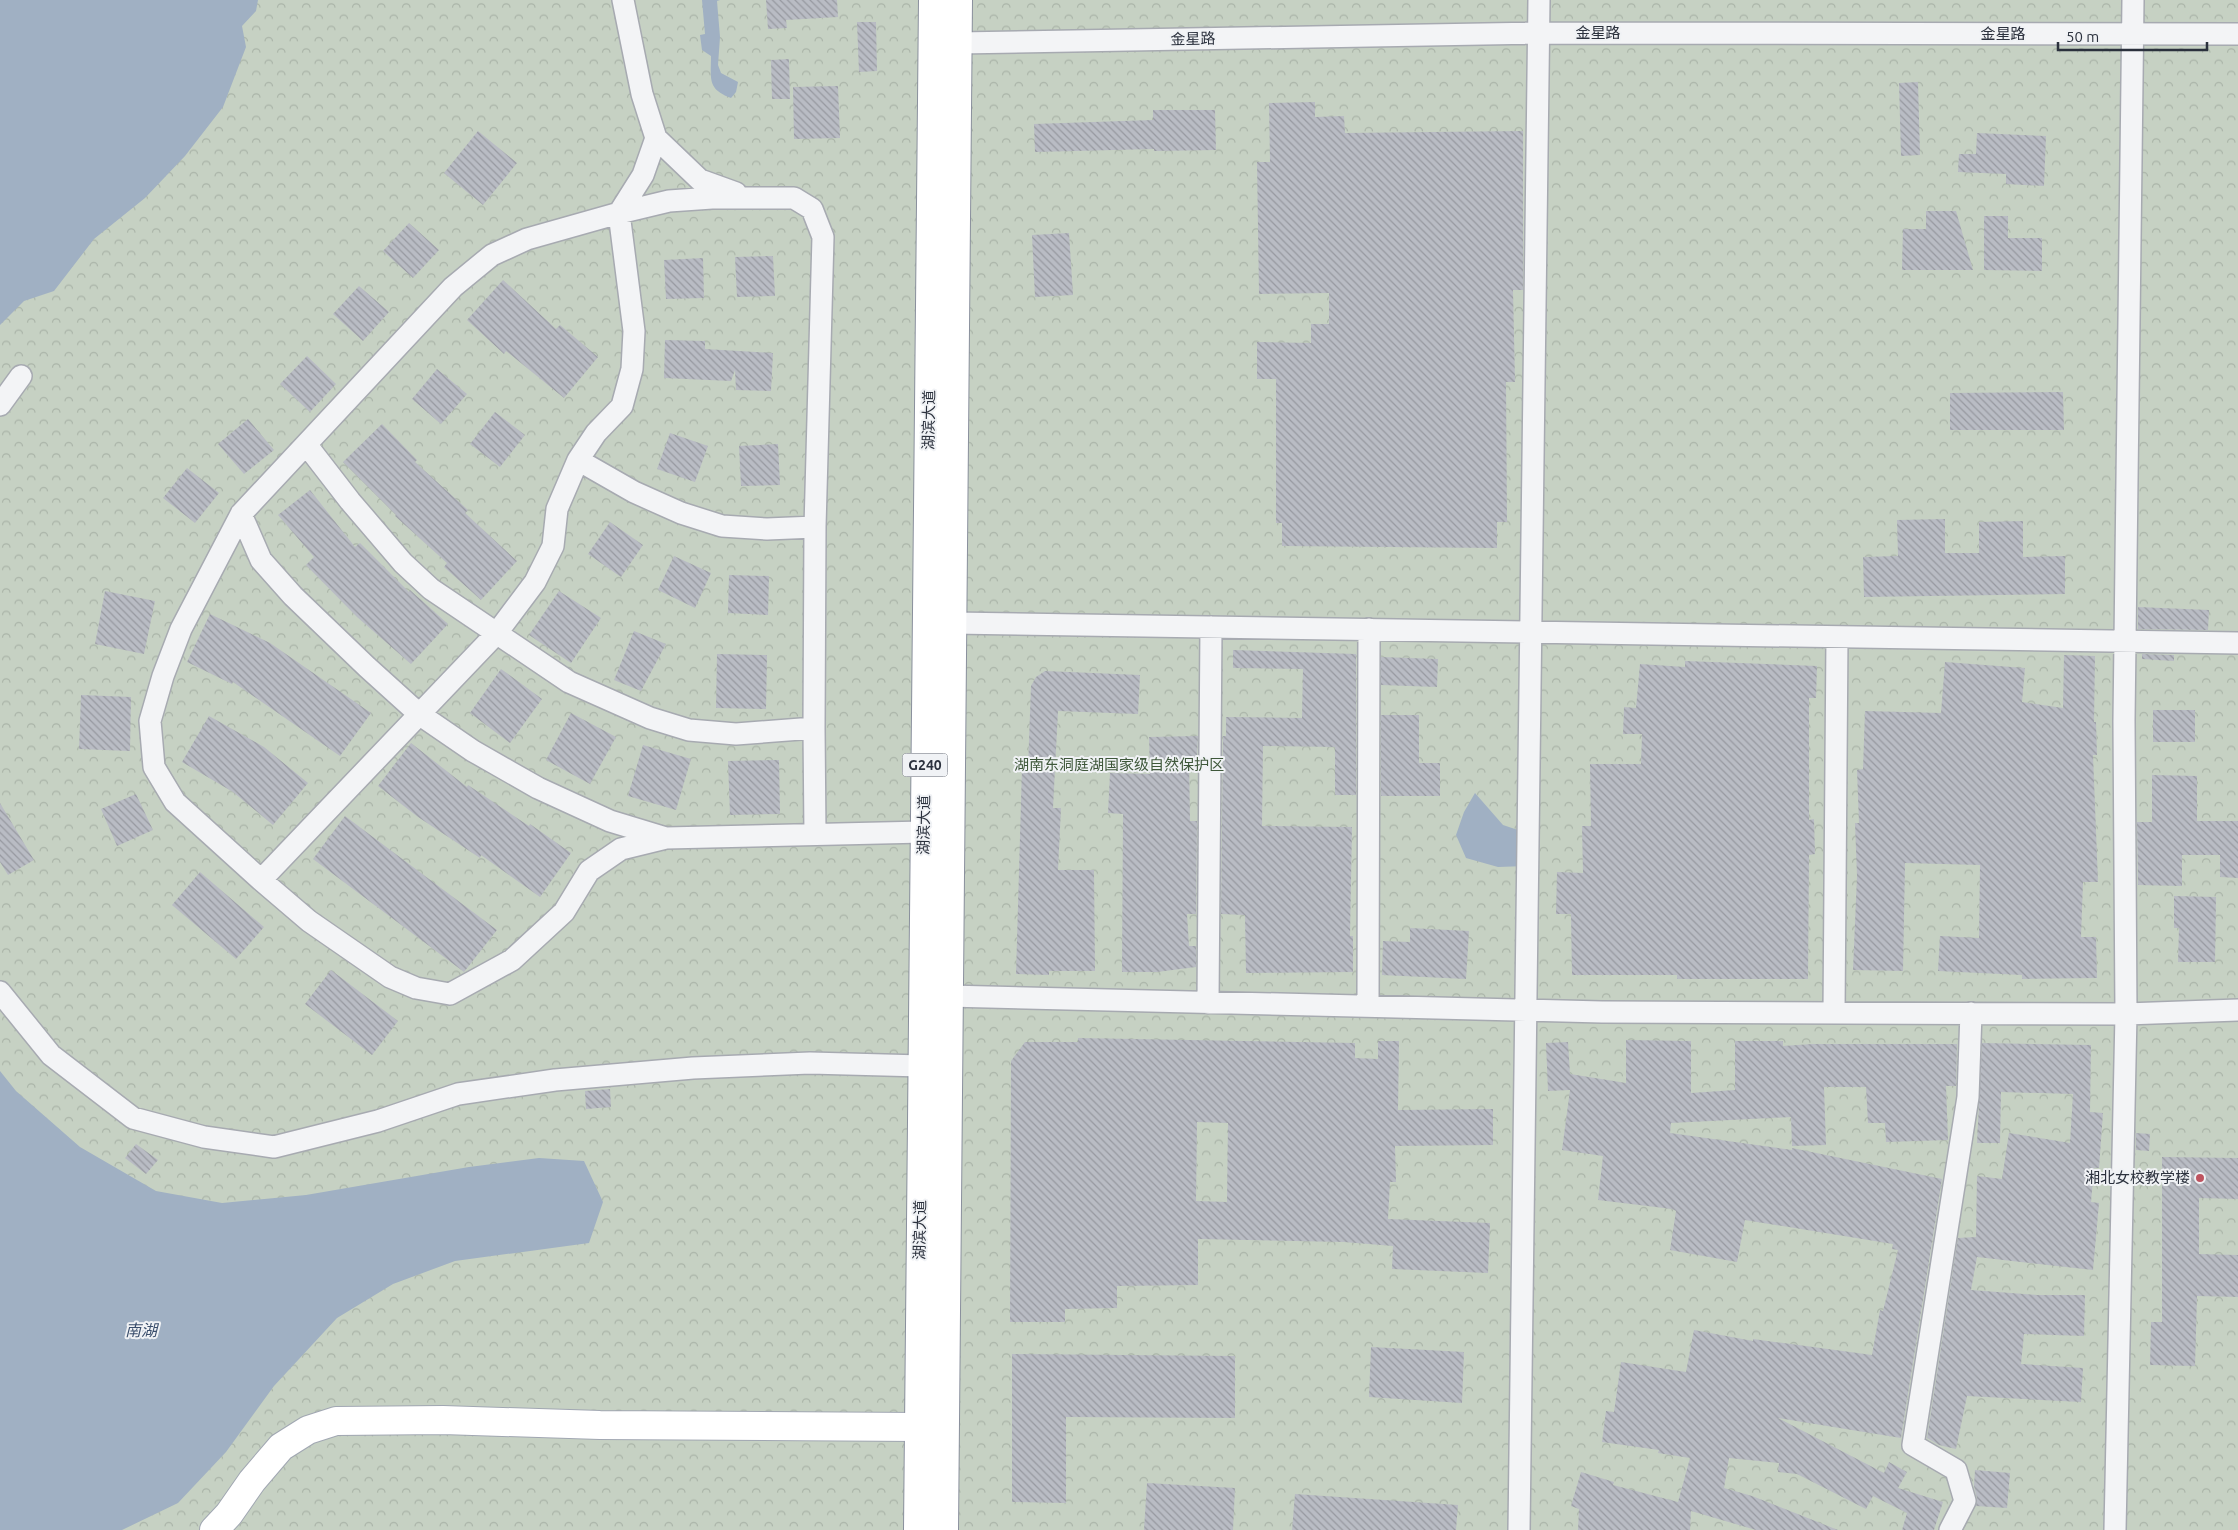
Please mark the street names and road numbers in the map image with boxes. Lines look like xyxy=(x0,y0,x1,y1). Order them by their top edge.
street label: 金星路 xyxy=(1575,24,1621,41)
street label: 金星路 xyxy=(1980,25,2026,42)
street label: 金星路 xyxy=(1170,30,1216,47)
street label: 湖滨大道 xyxy=(919,390,938,450)
road number: G240 xyxy=(902,754,948,776)
street label: 湖滨大道 xyxy=(914,795,933,855)
street label: 湖滨大道 xyxy=(910,1200,929,1260)

